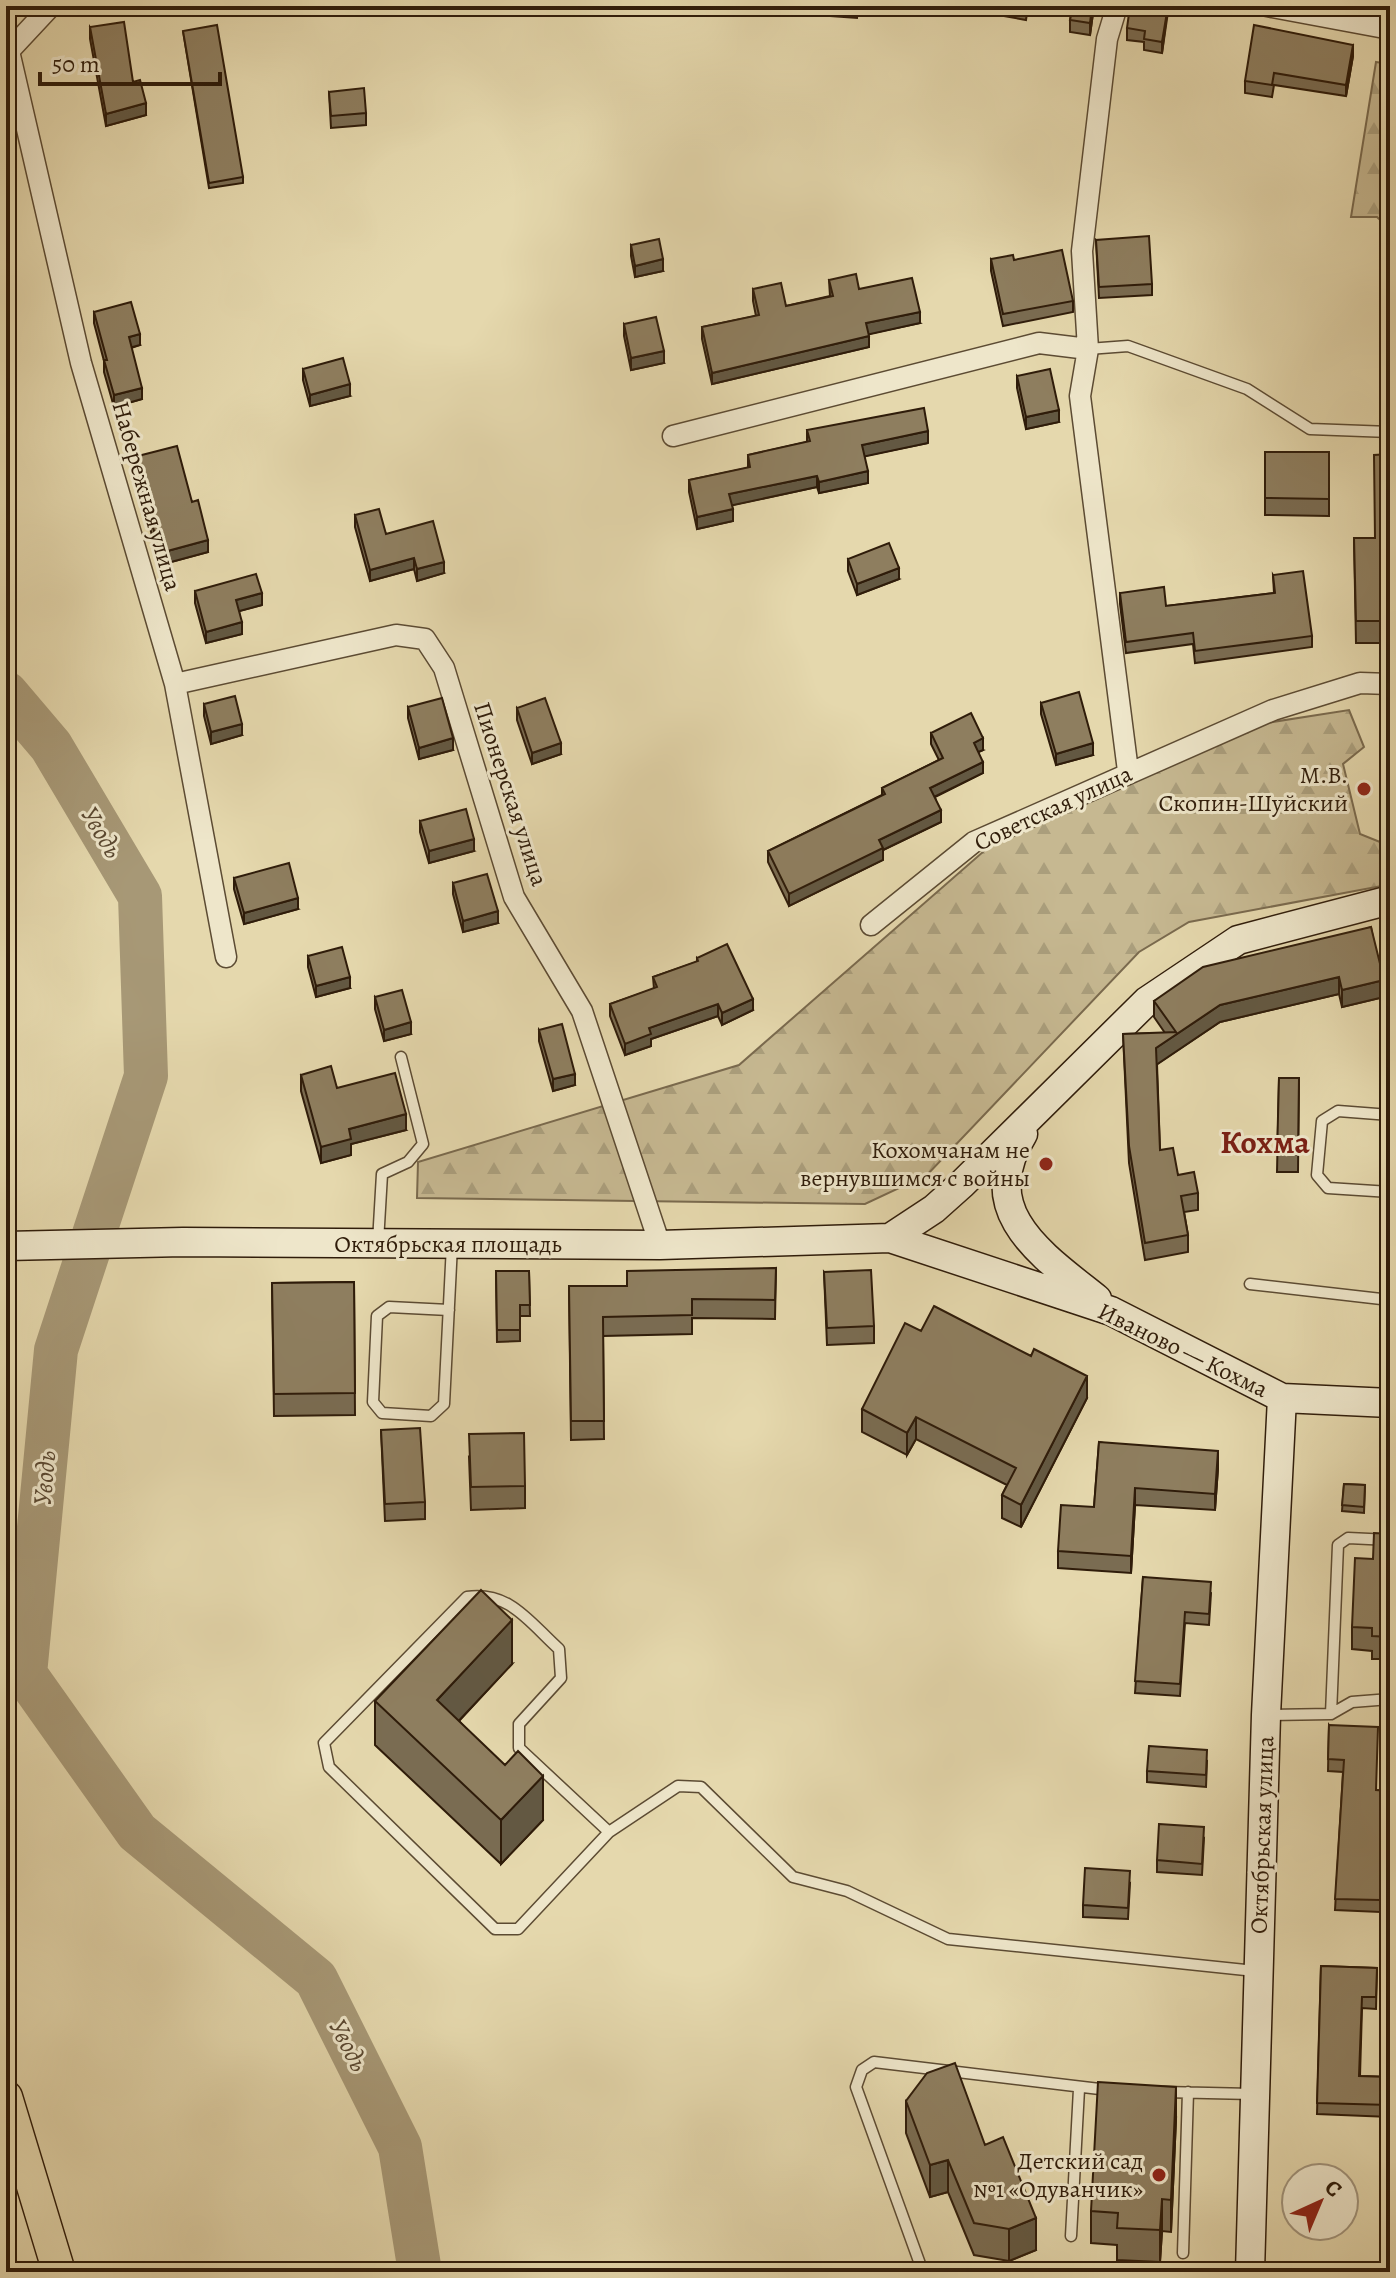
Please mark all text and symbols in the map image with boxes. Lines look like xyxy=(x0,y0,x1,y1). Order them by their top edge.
scale bar xyxy=(40,36,220,86)
text: 50 m xyxy=(52,48,100,80)
street label: Набережная улица xyxy=(105,397,189,595)
street label: Пионерская улица xyxy=(466,698,556,890)
street label: Советская улица xyxy=(969,757,1137,859)
place label: М.В. Скопин-Шуйский xyxy=(1159,759,1348,819)
marker: М.В. Скопин-Шуйский xyxy=(1355,780,1373,798)
water label: Уводь xyxy=(72,800,131,865)
district label: Кохма xyxy=(1220,1120,1310,1164)
place label: Кохомчанам не вернувшимся с войны xyxy=(800,1134,1030,1194)
marker: Кохомчанам не вернувшимся с войны xyxy=(1037,1155,1055,1173)
street label: Октябрьская площадь xyxy=(334,1228,562,1260)
street label: Иваново — Кохма xyxy=(1093,1295,1273,1405)
water label: Уводь xyxy=(25,1449,64,1507)
street label: Октябрьская улица xyxy=(1243,1735,1281,1935)
water label: Уводь xyxy=(321,2013,377,2078)
place label: Детский сад №1 «Одуванчик» xyxy=(973,2145,1143,2205)
north arrow xyxy=(1280,2162,1360,2242)
marker: Детский сад №1 «Одуванчик» xyxy=(1150,2166,1168,2184)
text: С xyxy=(1318,2173,1348,2204)

